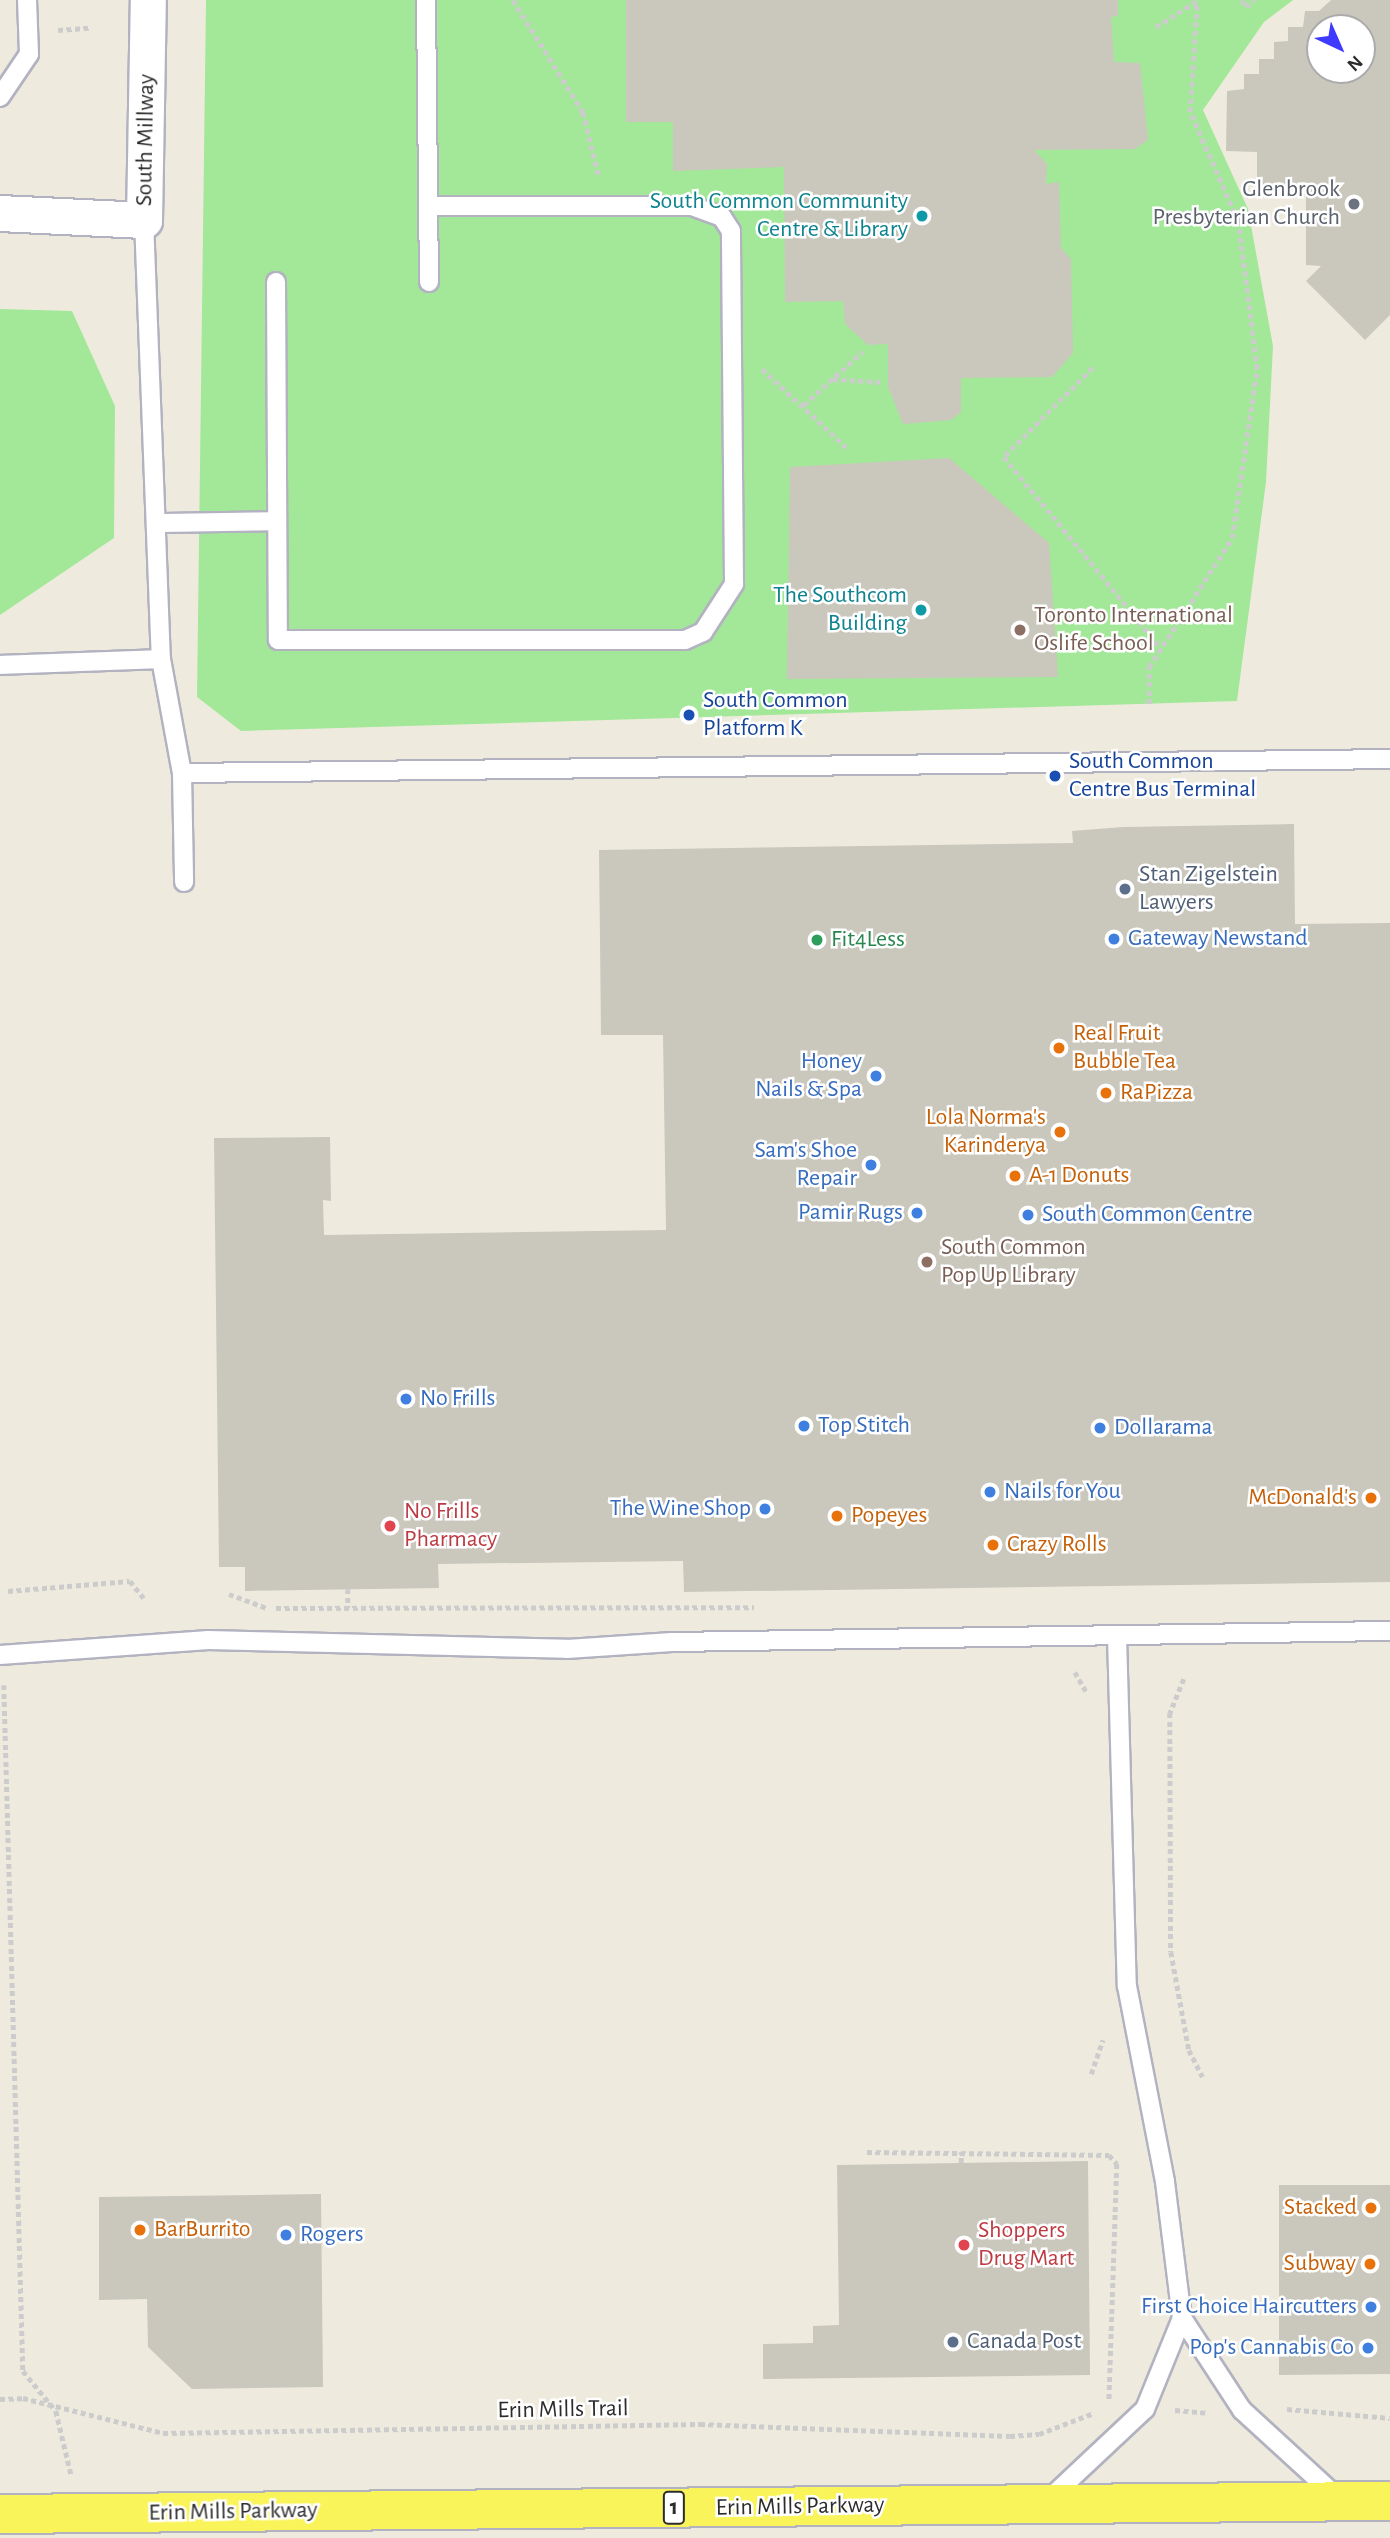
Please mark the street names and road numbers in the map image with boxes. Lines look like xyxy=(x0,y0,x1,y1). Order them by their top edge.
street label: South Millway xyxy=(130,74,162,206)
street label: Erin Mills Trail xyxy=(497,2394,629,2426)
road number: 1 xyxy=(662,2488,686,2528)
street label: Erin Mills Parkway xyxy=(715,2491,885,2523)
street label: Erin Mills Parkway xyxy=(148,2496,318,2528)

